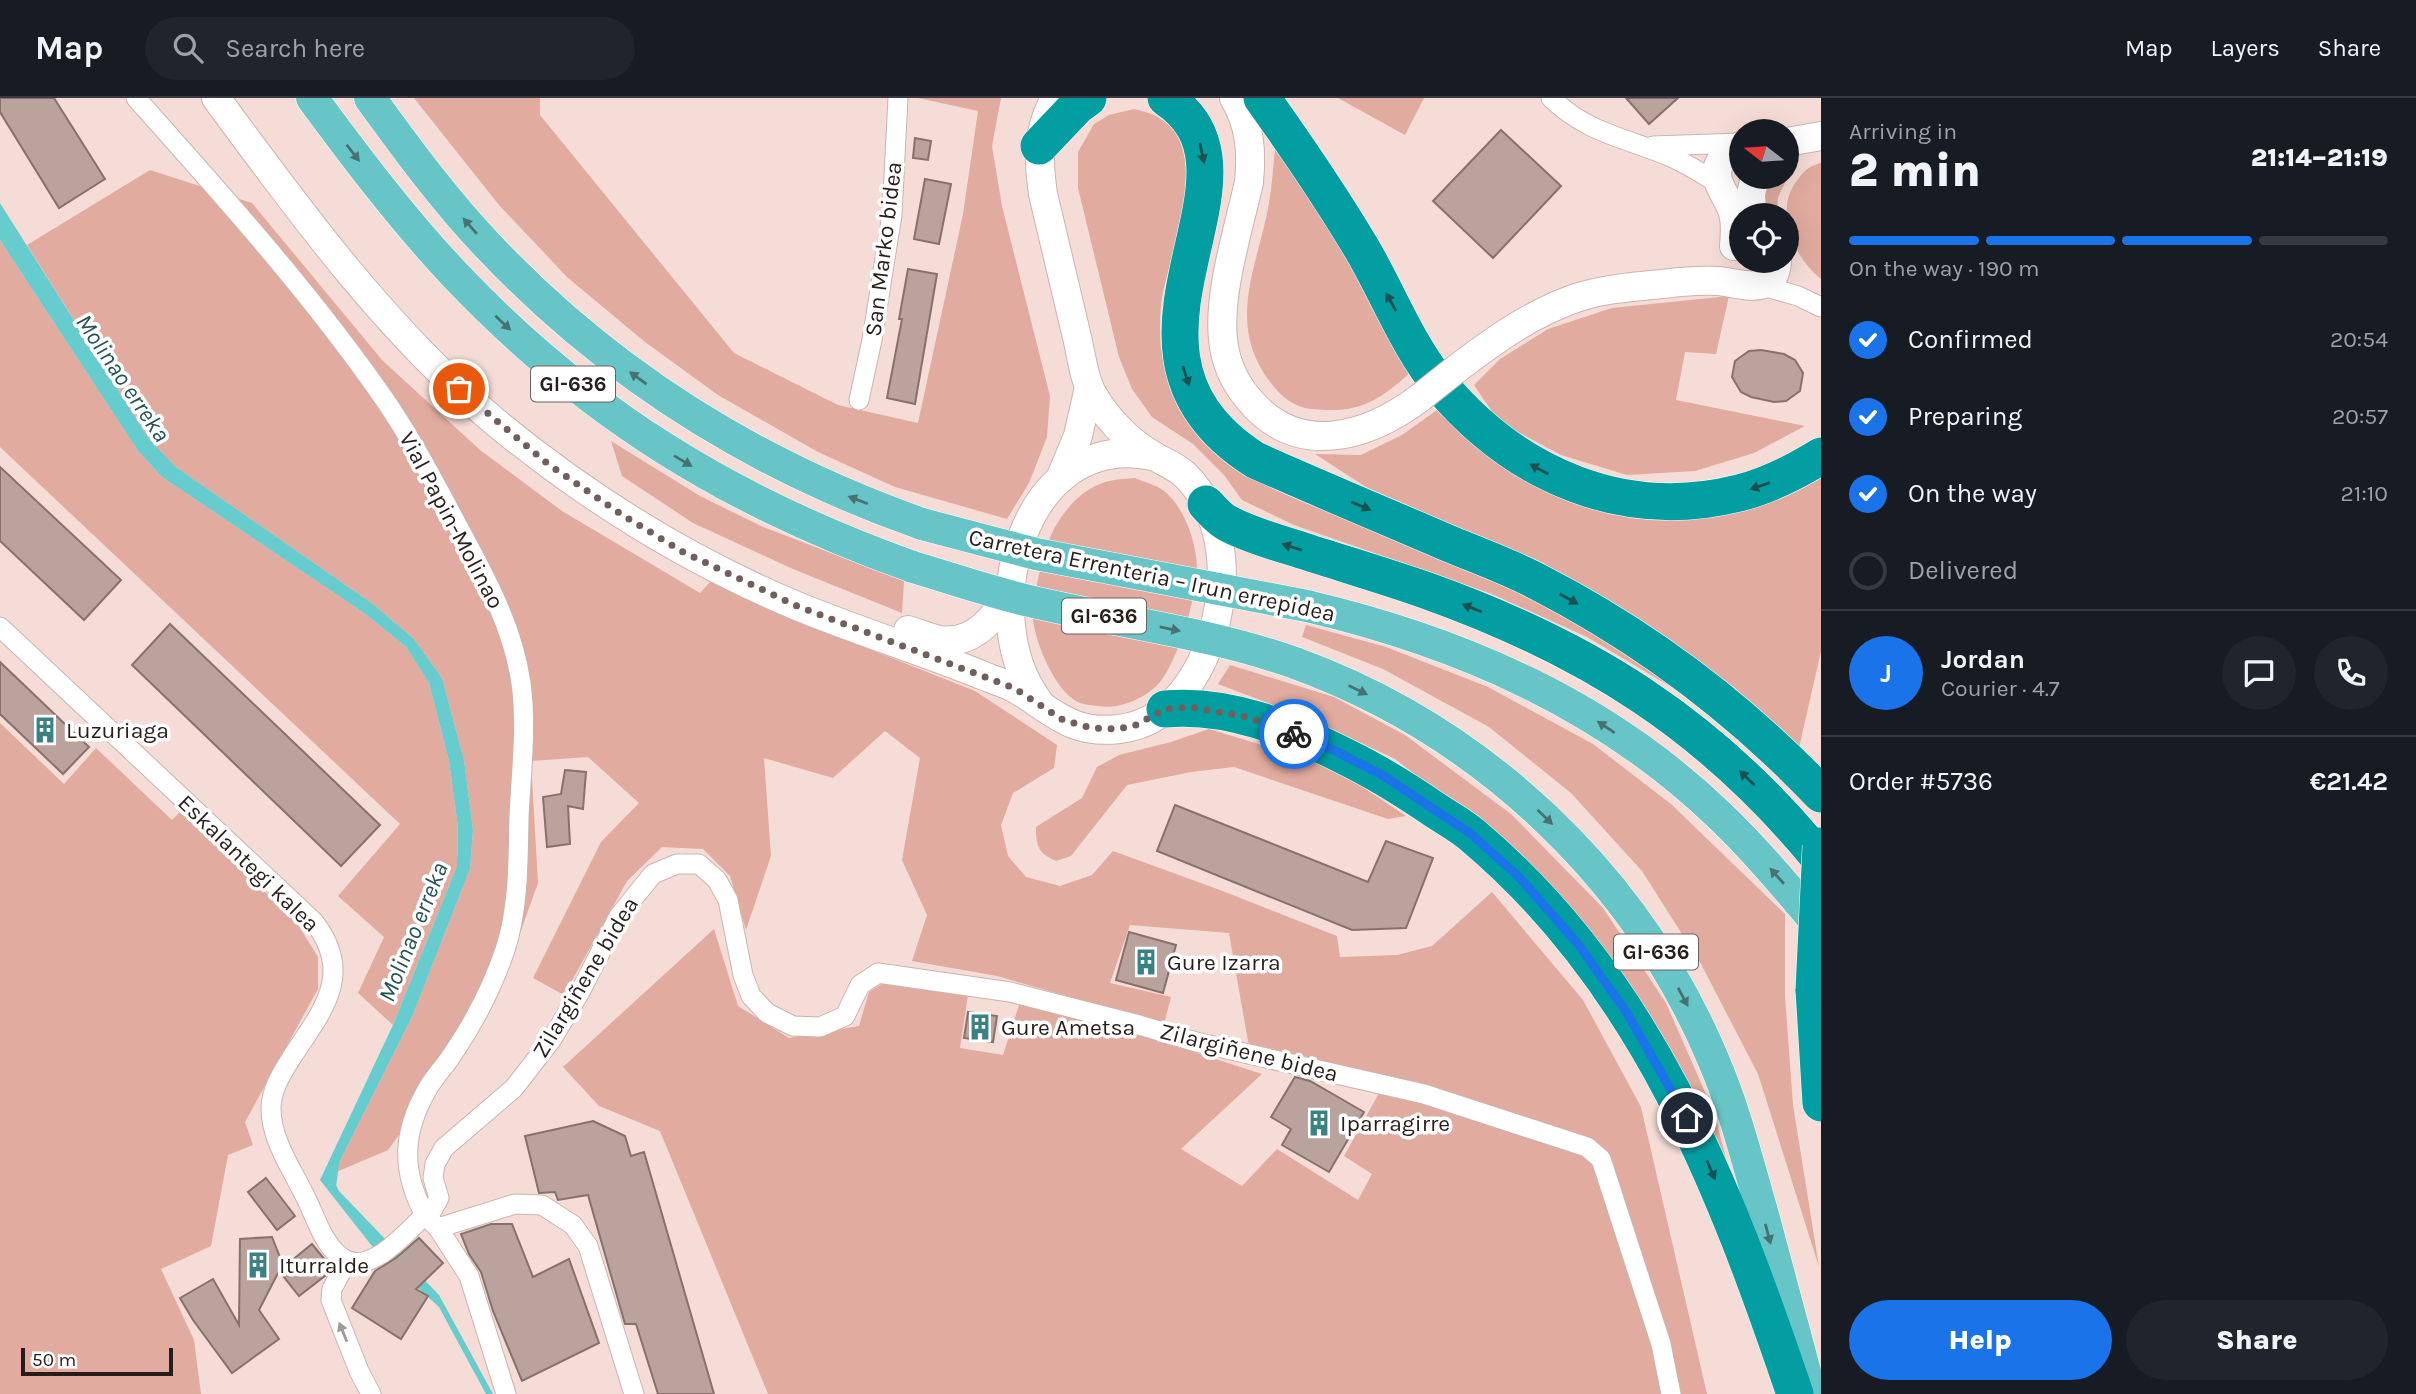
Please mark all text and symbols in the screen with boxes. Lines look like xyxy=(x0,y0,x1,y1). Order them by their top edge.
search box xyxy=(145,17,635,80)
text: Map xyxy=(35,29,103,67)
icon: search xyxy=(169,29,207,67)
text: Search here xyxy=(225,33,365,64)
text: Map xyxy=(2125,34,2173,62)
text: Layers xyxy=(2211,34,2280,62)
text: Share xyxy=(2318,34,2381,62)
text: Arriving in xyxy=(1849,118,1957,145)
north arrow xyxy=(1729,119,1799,189)
map controls xyxy=(1729,119,1799,273)
one-way arrow xyxy=(1197,142,1208,164)
text: 21:14–21:19 xyxy=(2251,142,2388,173)
one-way arrow xyxy=(345,143,360,161)
text: 2 min xyxy=(1849,144,1981,198)
street label: San Marko bidea xyxy=(859,160,908,338)
button: locate xyxy=(1729,203,1799,273)
one-way arrow xyxy=(463,217,478,234)
text: On the way · 190 m xyxy=(1849,255,2040,282)
one-way arrow xyxy=(1385,292,1397,312)
water label: Molinao erreka xyxy=(70,309,176,447)
one-way arrow xyxy=(494,315,512,331)
icon: check xyxy=(1849,321,1887,359)
text: Confirmed xyxy=(1908,324,2033,355)
text: 20:54 xyxy=(2330,326,2388,353)
pin xyxy=(429,359,489,419)
road number: GI-636 xyxy=(531,366,615,402)
one-way arrow xyxy=(1181,366,1192,387)
icon: bag xyxy=(440,370,478,408)
one-way arrow xyxy=(629,371,647,385)
icon: check xyxy=(1849,398,1887,436)
text: Preparing xyxy=(1908,401,2022,432)
text: 20:57 xyxy=(2332,403,2388,430)
street label: Vial Papin-Molinao xyxy=(394,427,510,613)
one-way arrow xyxy=(674,455,693,467)
one-way arrow xyxy=(1529,463,1549,475)
icon: check xyxy=(1849,475,1887,513)
text: On the way xyxy=(1908,478,2037,509)
text: 21:10 xyxy=(2341,480,2388,507)
one-way arrow xyxy=(1749,481,1770,492)
one-way arrow xyxy=(847,495,868,506)
one-way arrow xyxy=(1351,501,1372,512)
street label: Carretera Errenteria – Irun errepidea xyxy=(966,523,1338,628)
one-way arrow xyxy=(1281,542,1302,552)
text: Delivered xyxy=(1908,555,2018,586)
one-way arrow xyxy=(1559,593,1579,605)
road number: GI-636 xyxy=(1062,598,1146,634)
one-way arrow xyxy=(1461,603,1482,614)
one-way arrow xyxy=(1159,623,1181,634)
button: chat xyxy=(2222,636,2296,710)
button: phone xyxy=(2314,636,2388,710)
text: Jordan xyxy=(1941,644,2025,675)
text: J xyxy=(1880,658,1892,689)
text: Courier · 4.7 xyxy=(1941,675,2060,702)
one-way arrow xyxy=(1348,684,1368,695)
courier xyxy=(1259,699,1329,769)
building icon: Luzuriaga xyxy=(30,715,60,745)
icon: bike xyxy=(1275,715,1313,753)
place label: Luzuriaga xyxy=(66,717,169,744)
one-way arrow xyxy=(1597,720,1615,734)
text: Order #5736 xyxy=(1849,766,1993,797)
text: €21.42 xyxy=(2310,766,2388,797)
one-way arrow xyxy=(1739,770,1755,786)
street label: Eskalantegi kalea xyxy=(172,789,325,938)
one-way arrow xyxy=(1536,809,1553,825)
water label: Molinao erreka xyxy=(372,858,454,1006)
one-way arrow xyxy=(1769,867,1785,885)
street label: Zilargiñene bidea xyxy=(527,892,644,1063)
road number: GI-636 xyxy=(1614,934,1698,970)
building icon: Gure Izarra xyxy=(1131,947,1161,977)
place label: Gure Izarra xyxy=(1167,949,1281,976)
one-way arrow xyxy=(1677,987,1689,1007)
building icon: Gure Ametsa xyxy=(965,1012,995,1042)
place label: Gure Ametsa xyxy=(1001,1014,1135,1041)
street label: Zilargiñene bidea xyxy=(1157,1017,1341,1088)
pin xyxy=(1657,1088,1717,1148)
icon: home xyxy=(1668,1099,1706,1137)
building icon: Iparragirre xyxy=(1304,1108,1334,1138)
place label: Iparragirre xyxy=(1340,1110,1450,1137)
one-way arrow xyxy=(1706,1160,1717,1181)
one-way arrow xyxy=(1763,1223,1773,1244)
building icon: Iturralde xyxy=(243,1250,273,1280)
place label: Iturralde xyxy=(279,1252,369,1279)
button: Help xyxy=(1849,1300,2112,1380)
button: Share xyxy=(2126,1300,2388,1380)
one-way arrow xyxy=(338,1321,349,1342)
scale bar xyxy=(21,1345,173,1377)
text: 50 m xyxy=(32,1349,76,1371)

